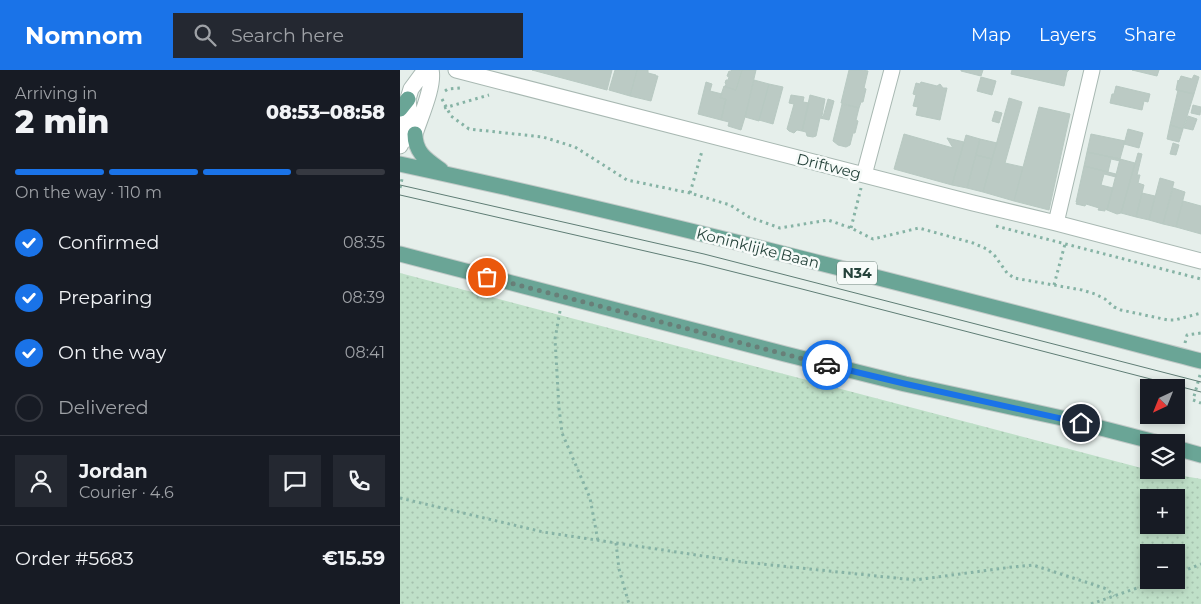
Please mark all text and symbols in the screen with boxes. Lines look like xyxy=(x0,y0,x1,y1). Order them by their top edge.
search box xyxy=(173,13,523,58)
text: Nomnom xyxy=(25,21,143,50)
icon: search xyxy=(191,21,219,49)
text: Search here xyxy=(231,24,344,47)
text: Map xyxy=(971,24,1011,46)
text: Layers xyxy=(1039,24,1096,46)
text: Share xyxy=(1124,24,1176,46)
text: Arriving in xyxy=(15,84,97,103)
text: 08:53–08:58 xyxy=(266,101,385,124)
text: 2 min xyxy=(15,102,109,141)
street label: Driftweg xyxy=(795,149,863,183)
text: On the way · 110 m xyxy=(15,183,162,202)
street label: Koninklijke Baan xyxy=(695,224,821,272)
icon: check xyxy=(15,229,43,257)
text: Confirmed xyxy=(58,231,159,254)
text: 08:35 xyxy=(343,233,385,252)
pin xyxy=(466,256,508,298)
road number: N34 xyxy=(837,262,877,284)
icon: bag xyxy=(473,263,501,291)
icon: check xyxy=(15,284,43,312)
text: Preparing xyxy=(58,286,153,309)
text: 08:39 xyxy=(342,288,385,307)
icon: check xyxy=(15,339,43,367)
courier xyxy=(802,340,852,390)
text: On the way xyxy=(58,341,166,364)
text: 08:41 xyxy=(345,343,385,362)
icon: car xyxy=(813,351,841,379)
north arrow xyxy=(1140,379,1185,424)
map controls xyxy=(1140,379,1185,589)
text: Delivered xyxy=(58,396,149,419)
pin xyxy=(1060,402,1102,444)
icon: home xyxy=(1067,409,1095,437)
button: layers xyxy=(1140,434,1185,479)
button: person xyxy=(15,455,67,507)
button: chat xyxy=(269,455,321,507)
button: phone xyxy=(333,455,385,507)
text: Jordan xyxy=(79,460,148,483)
text: Courier · 4.6 xyxy=(79,483,174,502)
button: + xyxy=(1140,489,1185,534)
button: − xyxy=(1140,544,1185,589)
text: Order #5683 xyxy=(15,547,134,570)
text: €15.59 xyxy=(322,547,385,570)

